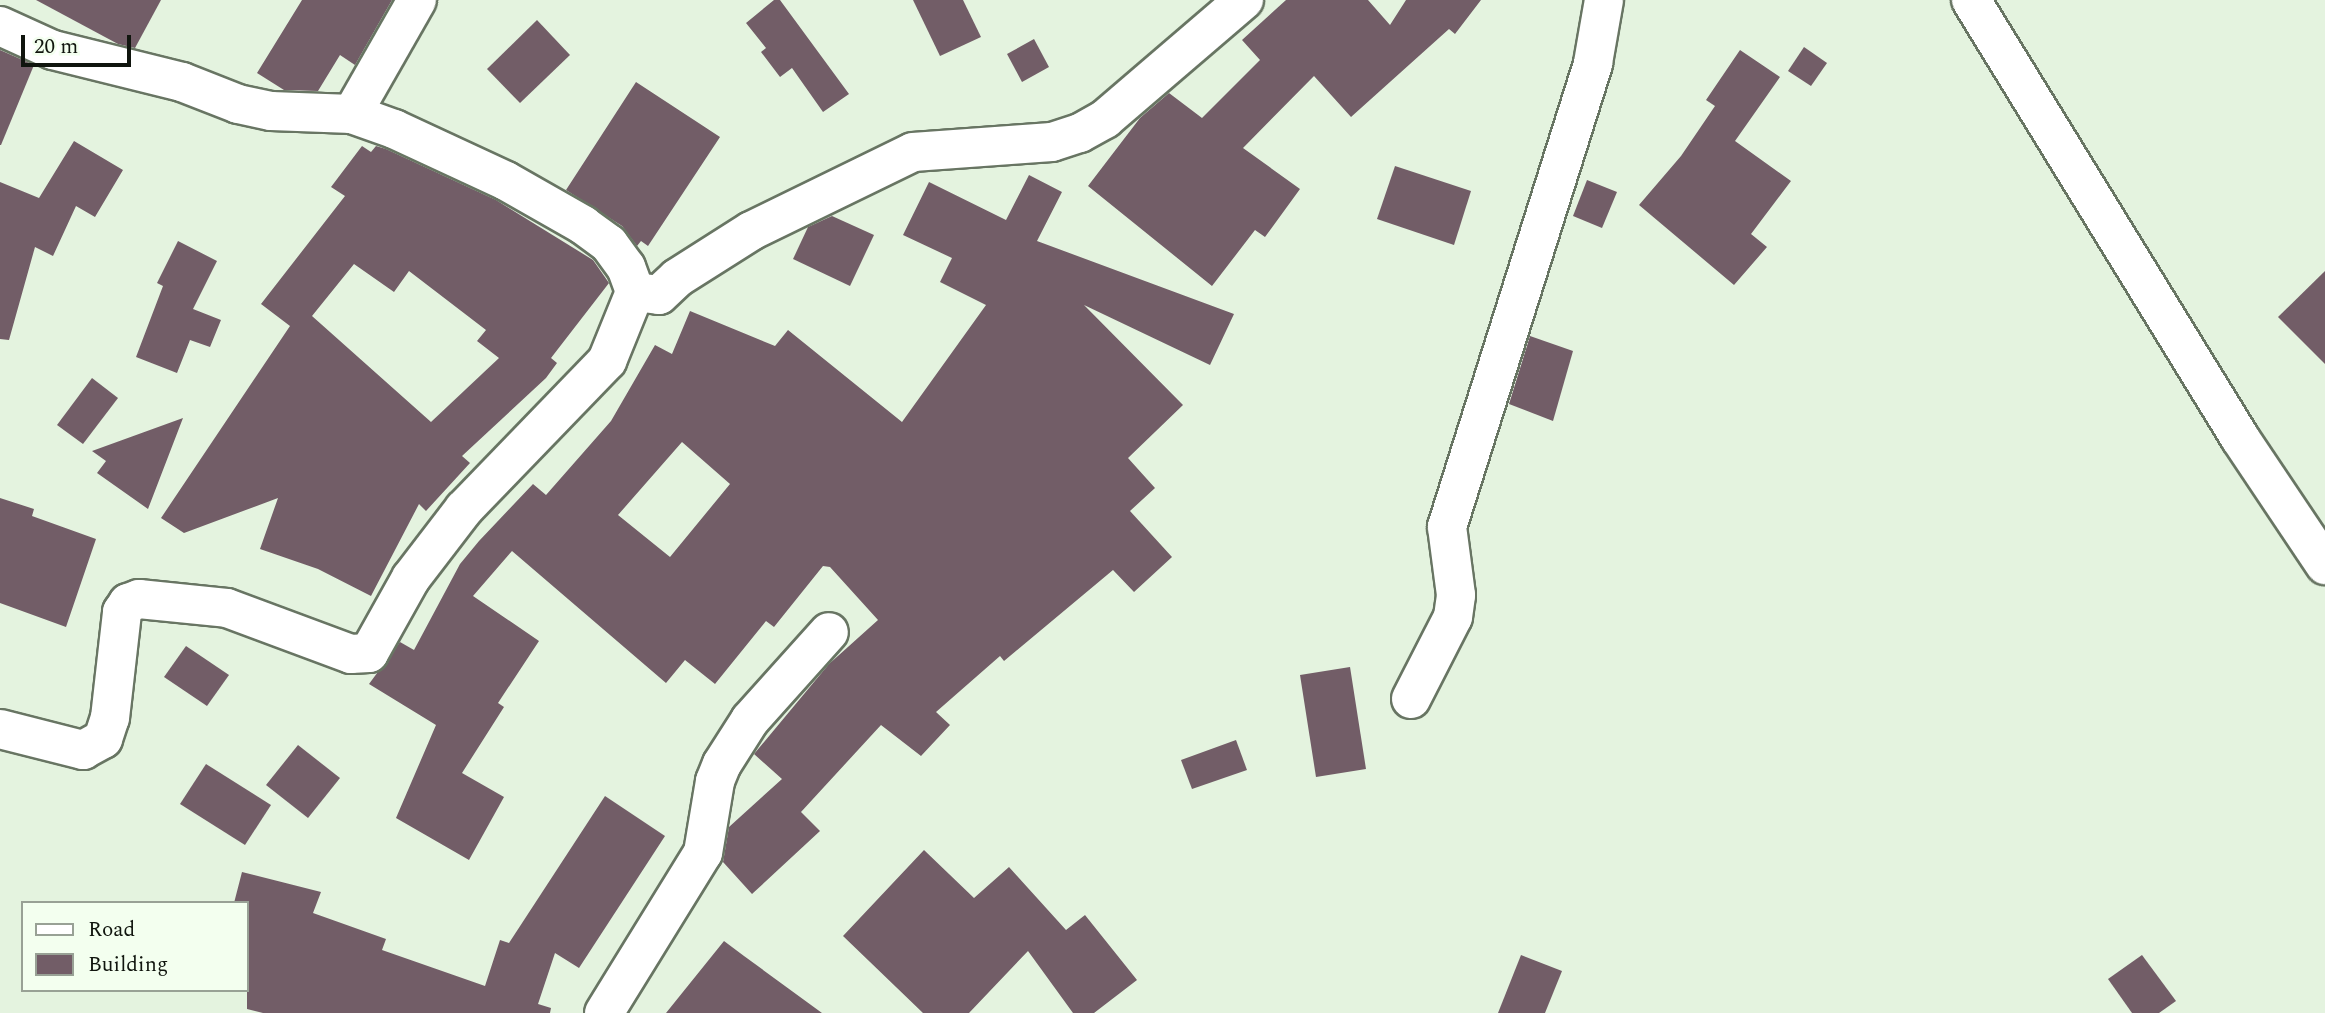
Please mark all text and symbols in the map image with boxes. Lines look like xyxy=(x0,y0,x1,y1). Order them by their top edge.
scale bar xyxy=(24,21,135,65)
text: 20 m xyxy=(34,31,78,63)
legend xyxy=(21,901,248,992)
text: Road xyxy=(88,914,135,946)
text: Building xyxy=(88,949,168,981)

